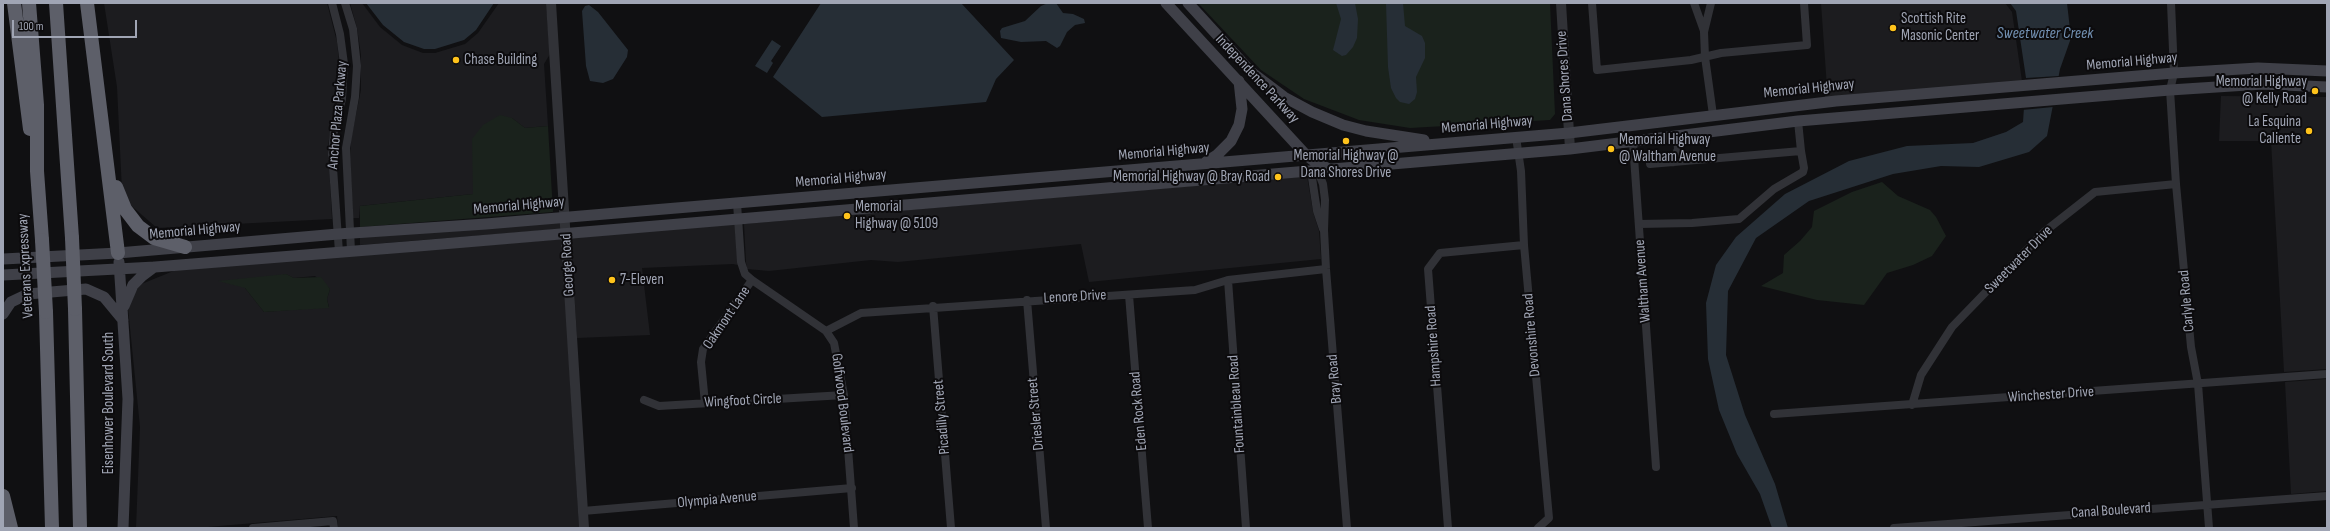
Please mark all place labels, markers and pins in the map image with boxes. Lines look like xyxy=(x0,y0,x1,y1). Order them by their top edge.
place label: Scottish Rite Masonic Center xyxy=(1901,10,1979,45)
marker: Scottish Rite Masonic Center xyxy=(1888,23,1898,33)
place label: Chase Building xyxy=(464,51,537,69)
marker: Chase Building xyxy=(451,55,461,65)
place label: Memorial Highway @ Kelly Road xyxy=(2216,73,2307,108)
marker: Memorial Highway @ Kelly Road xyxy=(2310,86,2320,96)
place label: La Esquina Caliente xyxy=(2248,113,2301,148)
marker: La Esquina Caliente xyxy=(2304,126,2314,136)
place label: Memorial Highway @ Waltham Avenue xyxy=(1619,131,1716,166)
marker: Memorial Highway @ Dana Shores Drive xyxy=(1341,136,1351,146)
marker: Memorial Highway @ Waltham Avenue xyxy=(1606,144,1616,154)
place label: Memorial Highway @ Dana Shores Drive xyxy=(1294,147,1398,182)
place label: Memorial Highway @ Bray Road xyxy=(1113,168,1270,186)
marker: Memorial Highway @ Bray Road xyxy=(1273,172,1283,182)
place label: Memorial Highway @ 5109 xyxy=(855,198,938,233)
marker: Memorial Highway @ 5109 xyxy=(842,211,852,221)
place label: 7-Eleven xyxy=(620,271,664,289)
marker: 7-Eleven xyxy=(607,275,617,285)

